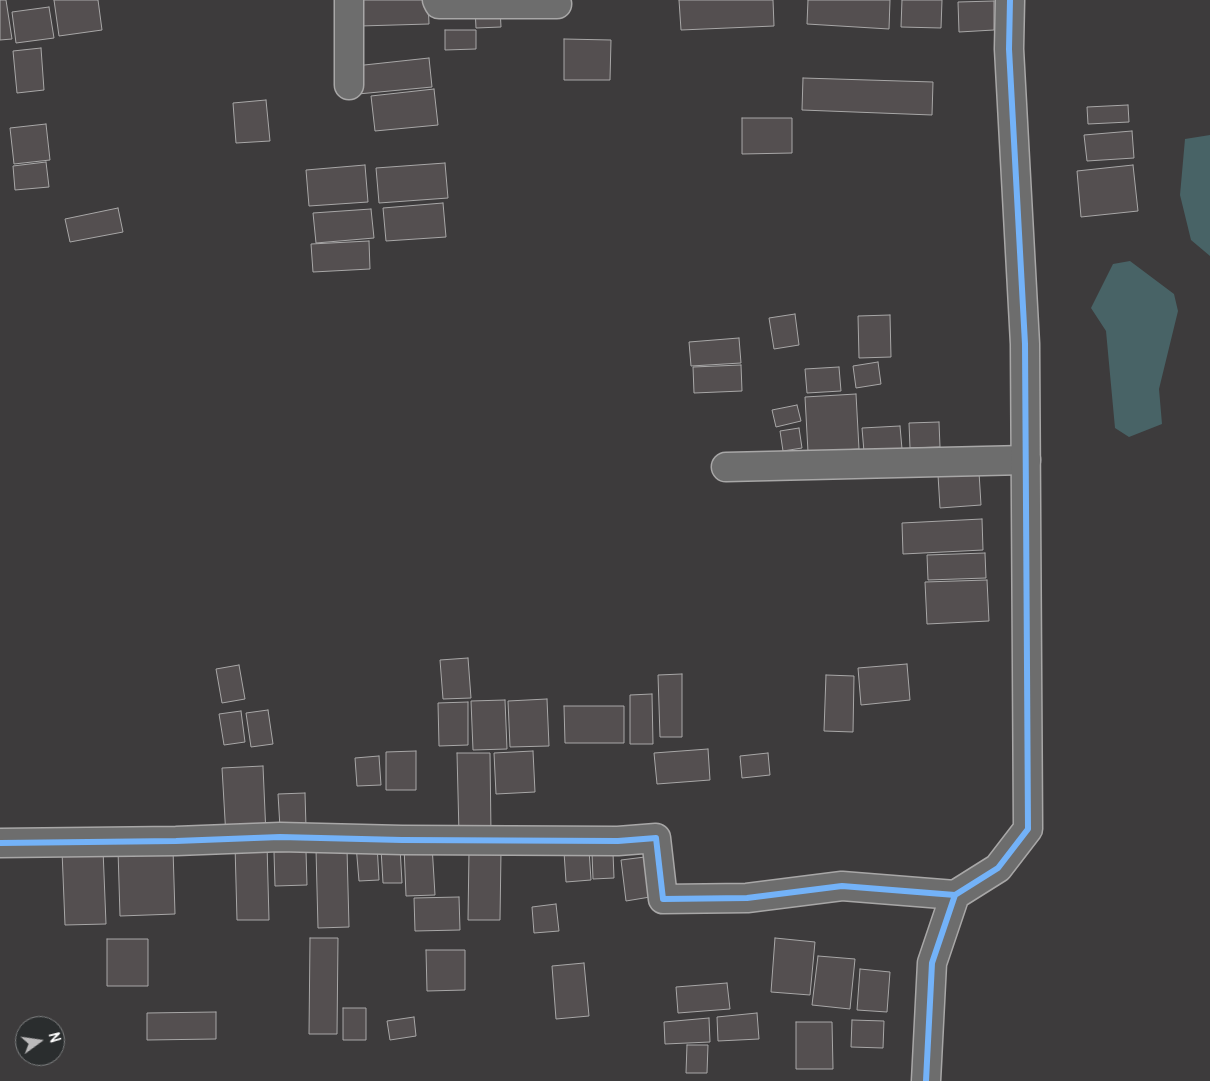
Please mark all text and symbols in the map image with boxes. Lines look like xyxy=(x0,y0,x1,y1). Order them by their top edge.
north arrow xyxy=(15,1016,65,1066)
text: N xyxy=(45,1031,63,1044)

